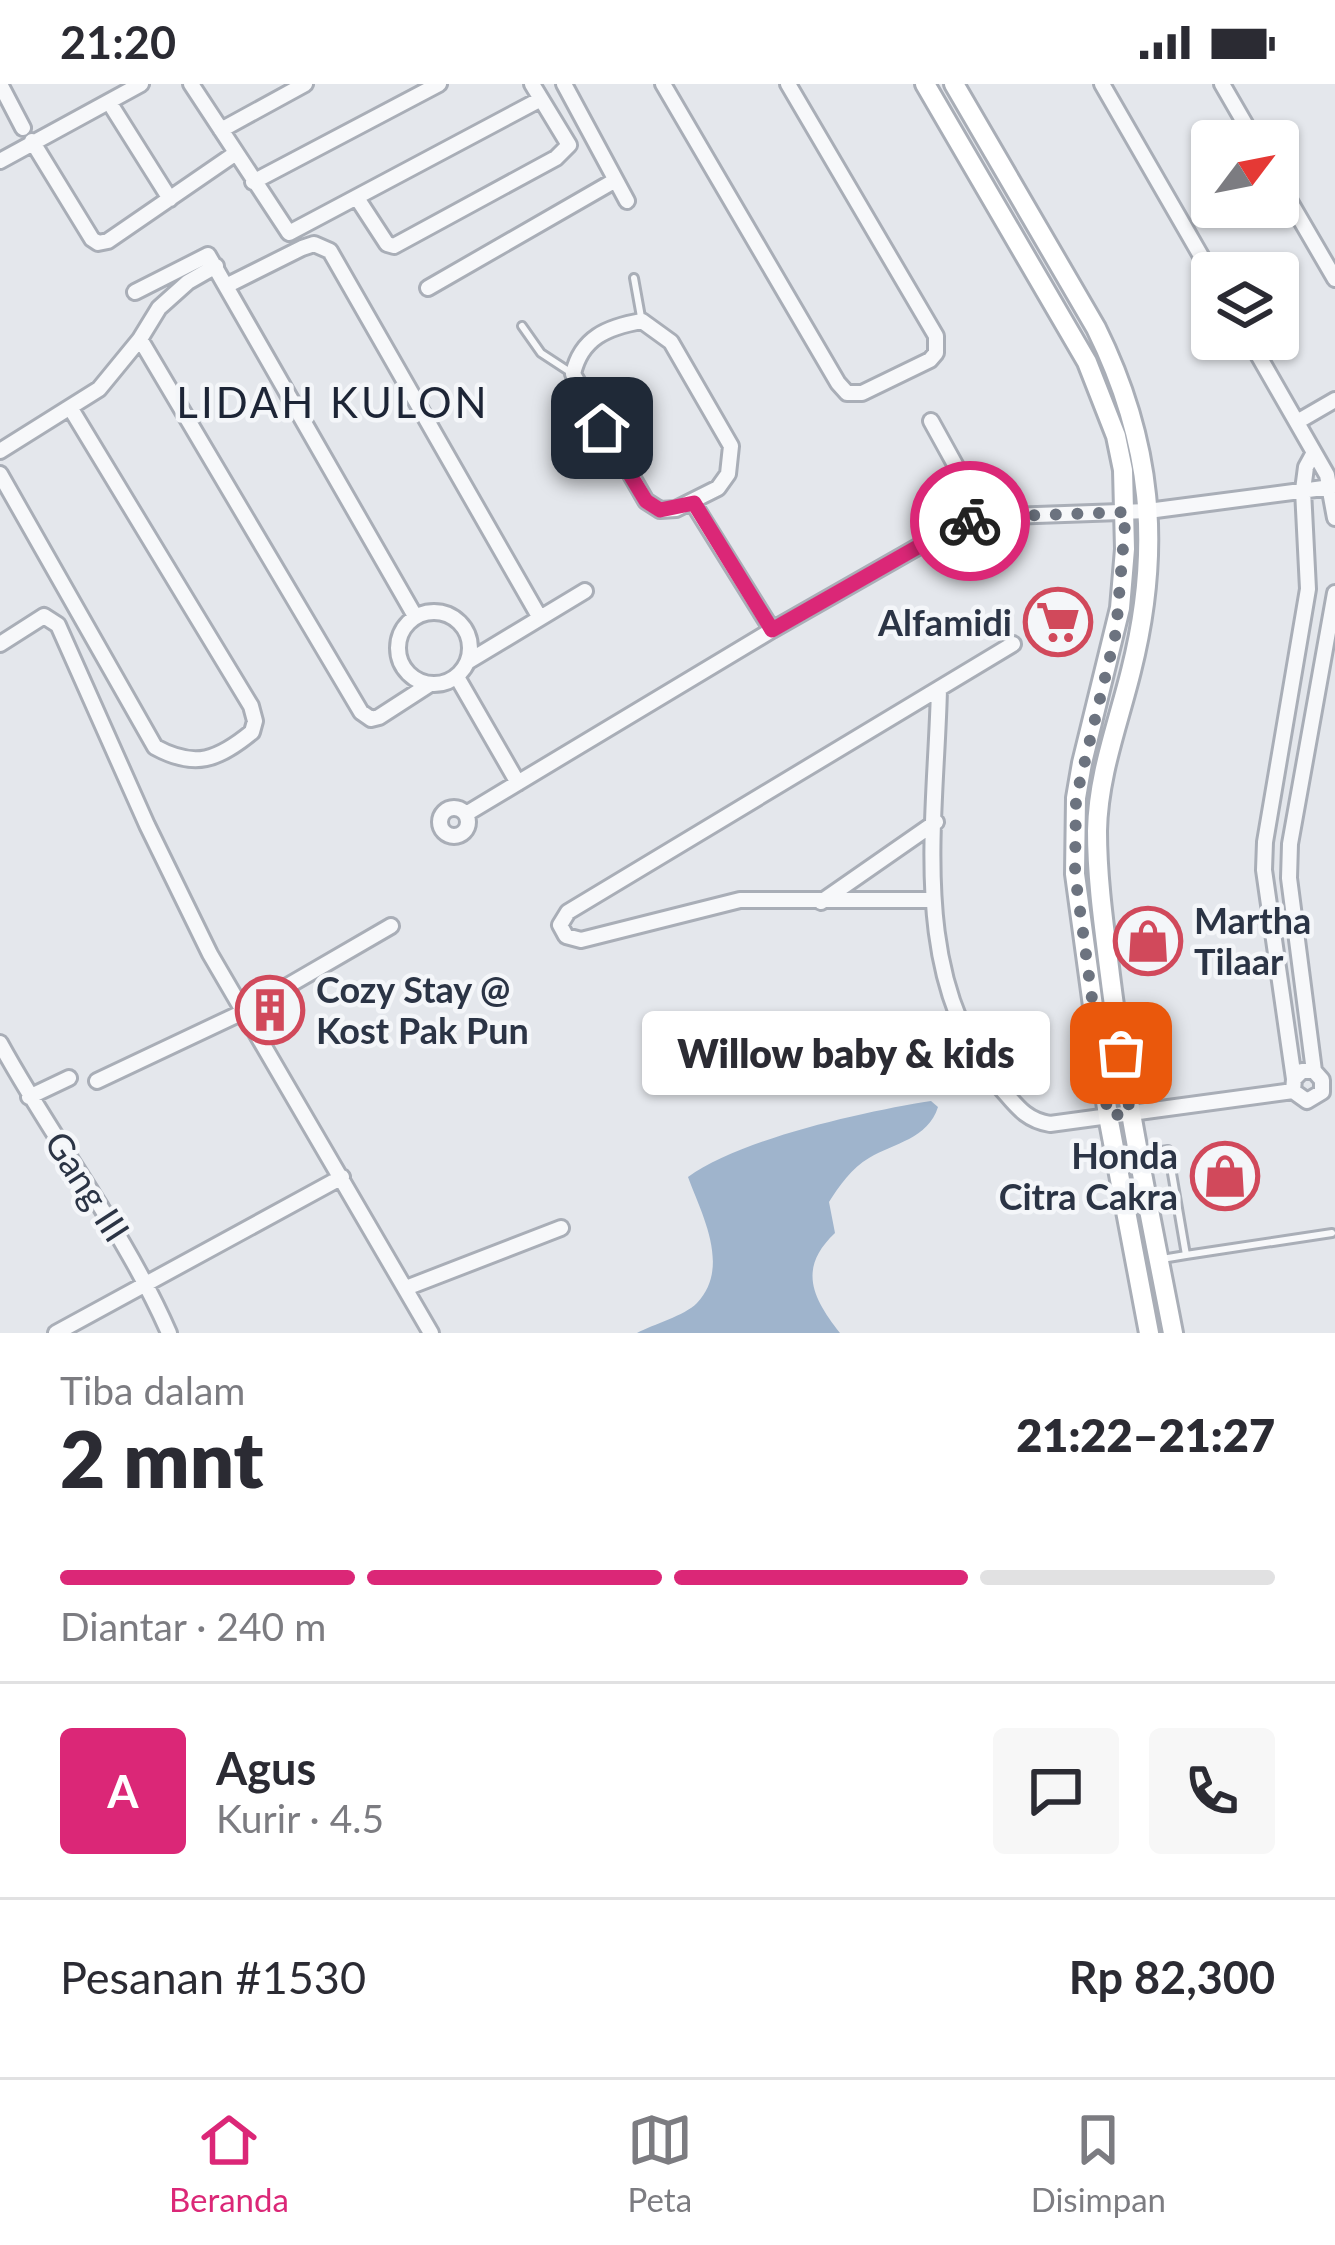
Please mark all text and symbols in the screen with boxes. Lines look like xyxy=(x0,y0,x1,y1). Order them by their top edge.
text: 21:20 xyxy=(60,15,176,69)
north arrow xyxy=(1191,120,1299,228)
map controls xyxy=(1191,120,1299,360)
button: layers xyxy=(1191,252,1299,360)
district label: LIDAH KULON xyxy=(176,377,490,427)
pin xyxy=(551,377,653,479)
icon: home xyxy=(569,395,635,461)
courier xyxy=(910,461,1030,581)
icon: bike xyxy=(937,488,1003,554)
supermarket icon: Alfamidi xyxy=(1023,587,1093,657)
place label: Alfamidi xyxy=(877,600,1012,644)
place label: Martha Tilaar xyxy=(1194,898,1311,983)
shop icon: Martha Tilaar xyxy=(1113,906,1183,976)
place label: Cozy Stay @ Kost Pak Pun xyxy=(316,967,529,1052)
building icon: Cozy Stay @ Kost Pak Pun xyxy=(235,975,305,1045)
pin xyxy=(1070,1002,1172,1104)
callout: Willow baby & kids xyxy=(641,1011,1049,1095)
icon: bag xyxy=(1088,1020,1154,1086)
text: Willow baby & kids xyxy=(677,1030,1015,1076)
street label: Gang III xyxy=(36,1123,140,1249)
place label: Honda Citra Cakra xyxy=(999,1133,1178,1218)
shop icon: Honda Citra Cakra xyxy=(1190,1141,1260,1211)
text: Tiba dalam xyxy=(60,1367,245,1413)
text: 21:22–21:27 xyxy=(1016,1408,1275,1462)
text: 2 mnt xyxy=(60,1411,264,1505)
text: Diantar · 240 m xyxy=(60,1603,326,1649)
button: chat xyxy=(993,1728,1119,1854)
button: phone xyxy=(1149,1728,1275,1854)
text: Agus xyxy=(216,1741,316,1795)
text: A xyxy=(107,1764,139,1818)
text: Kurir · 4.5 xyxy=(216,1795,384,1841)
text: Pesanan #1530 xyxy=(60,1950,366,2004)
text: Rp 82,300 xyxy=(1069,1950,1275,2004)
tab: Beranda xyxy=(169,2107,289,2219)
tab: Peta xyxy=(627,2107,693,2219)
tab: Disimpan xyxy=(1031,2107,1166,2219)

